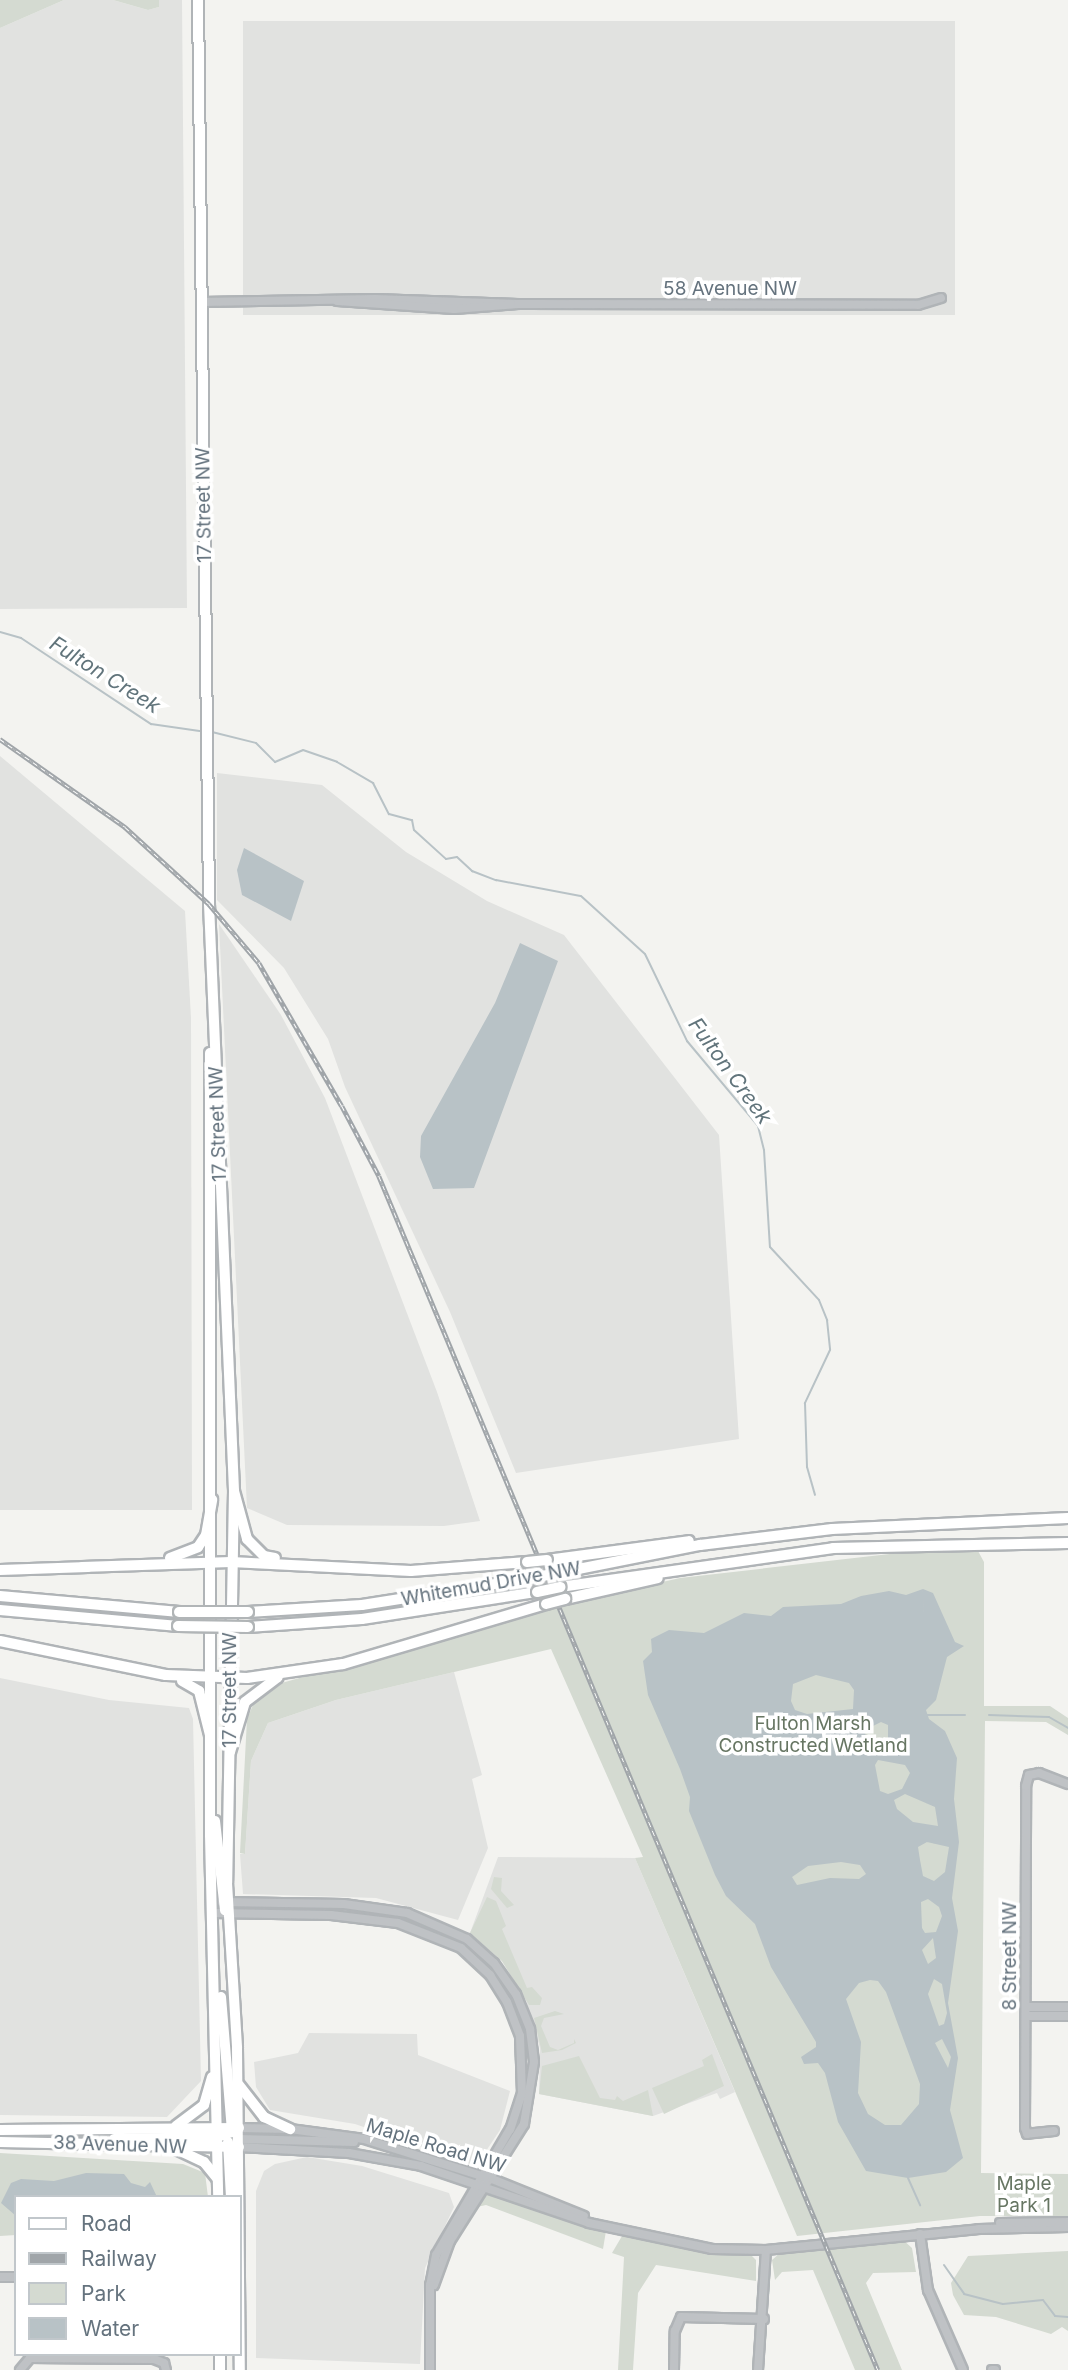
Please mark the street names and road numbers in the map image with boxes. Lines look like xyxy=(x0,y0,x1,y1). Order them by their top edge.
street label: 58 Avenue NW xyxy=(663,278,797,300)
street label: 17 Street NW xyxy=(192,447,216,563)
street label: 17 Street NW xyxy=(205,1066,231,1182)
street label: Whitemud Drive NW xyxy=(399,1557,583,1611)
street label: 17 Street NW xyxy=(219,1632,241,1748)
street label: 8 Street NW xyxy=(999,1901,1021,2011)
street label: Maple Road NW xyxy=(363,2114,509,2178)
street label: 38 Avenue NW xyxy=(53,2131,187,2159)

